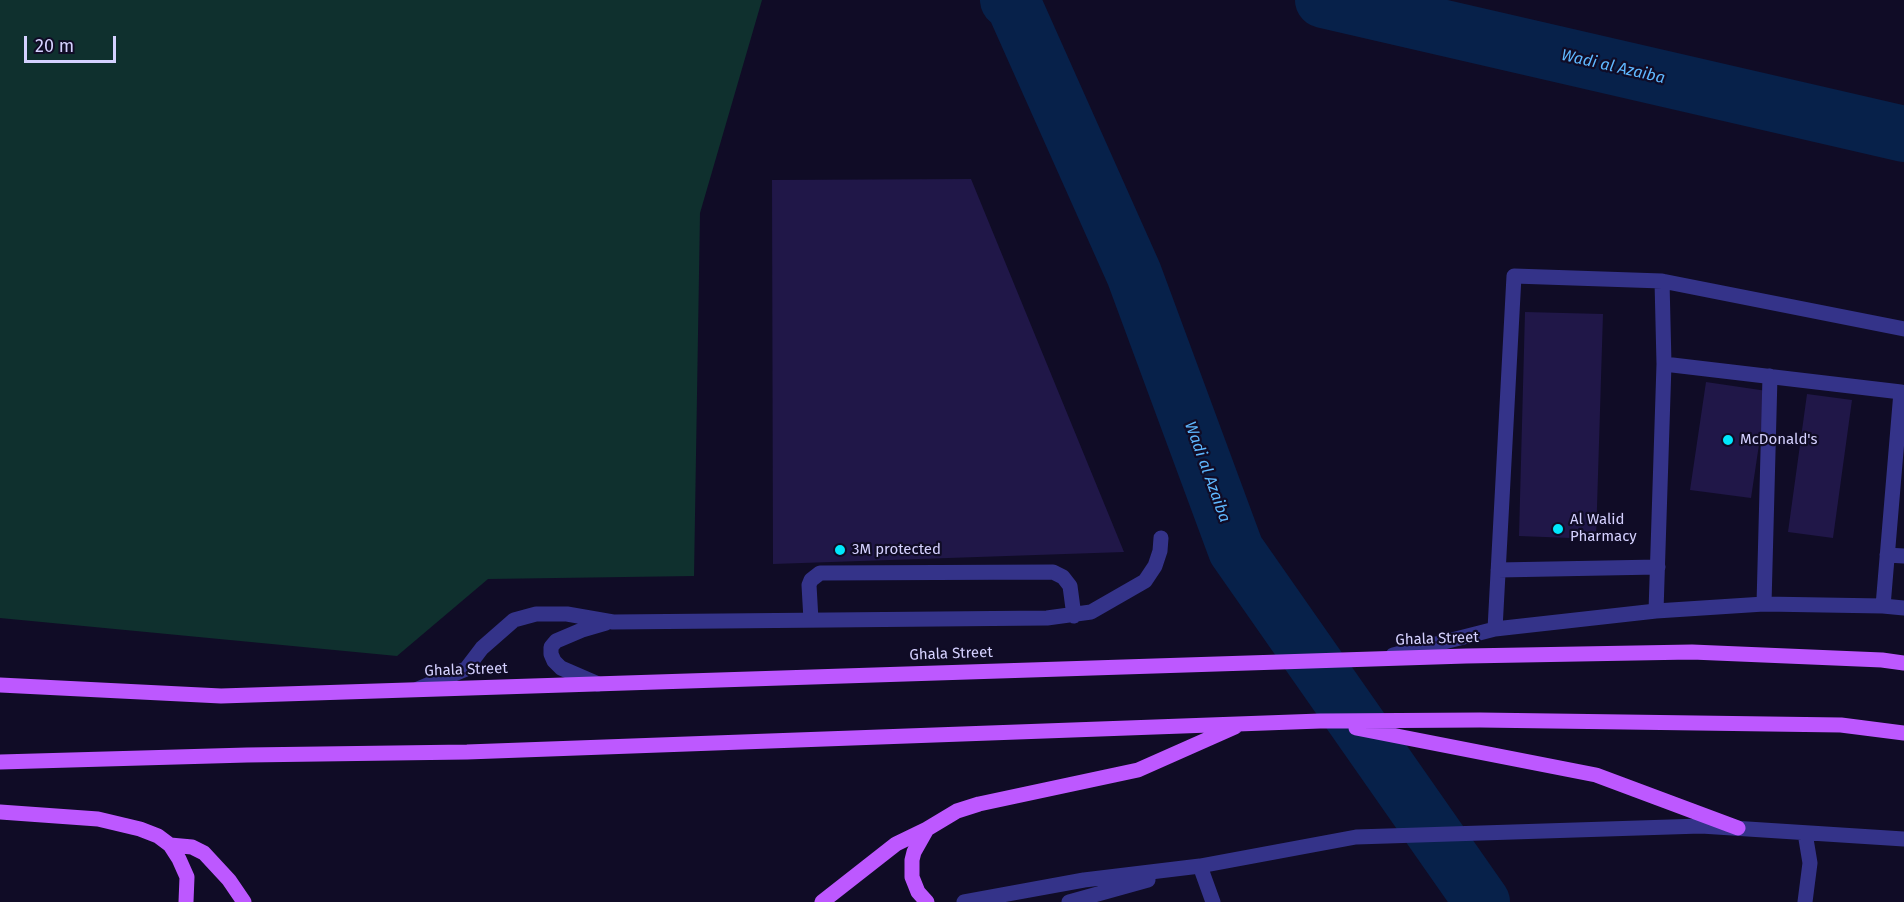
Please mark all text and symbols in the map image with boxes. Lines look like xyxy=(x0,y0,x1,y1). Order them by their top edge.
scale bar xyxy=(27,24,118,62)
text: 20 m xyxy=(35,35,74,57)
water label: Wadi al Azaiba xyxy=(1559,46,1667,88)
water label: Wadi al Azaiba xyxy=(1180,419,1234,525)
place label: McDonald's xyxy=(1740,431,1817,449)
marker: McDonald's xyxy=(1721,433,1735,447)
place label: Al Walid Pharmacy xyxy=(1570,511,1637,546)
marker: Al Walid Pharmacy xyxy=(1551,522,1565,536)
place label: 3M protected xyxy=(852,541,941,559)
marker: 3M protected xyxy=(833,543,847,557)
street label: Ghala Street xyxy=(1395,629,1479,649)
street label: Ghala Street xyxy=(909,644,993,664)
street label: Ghala Street xyxy=(424,660,508,680)

